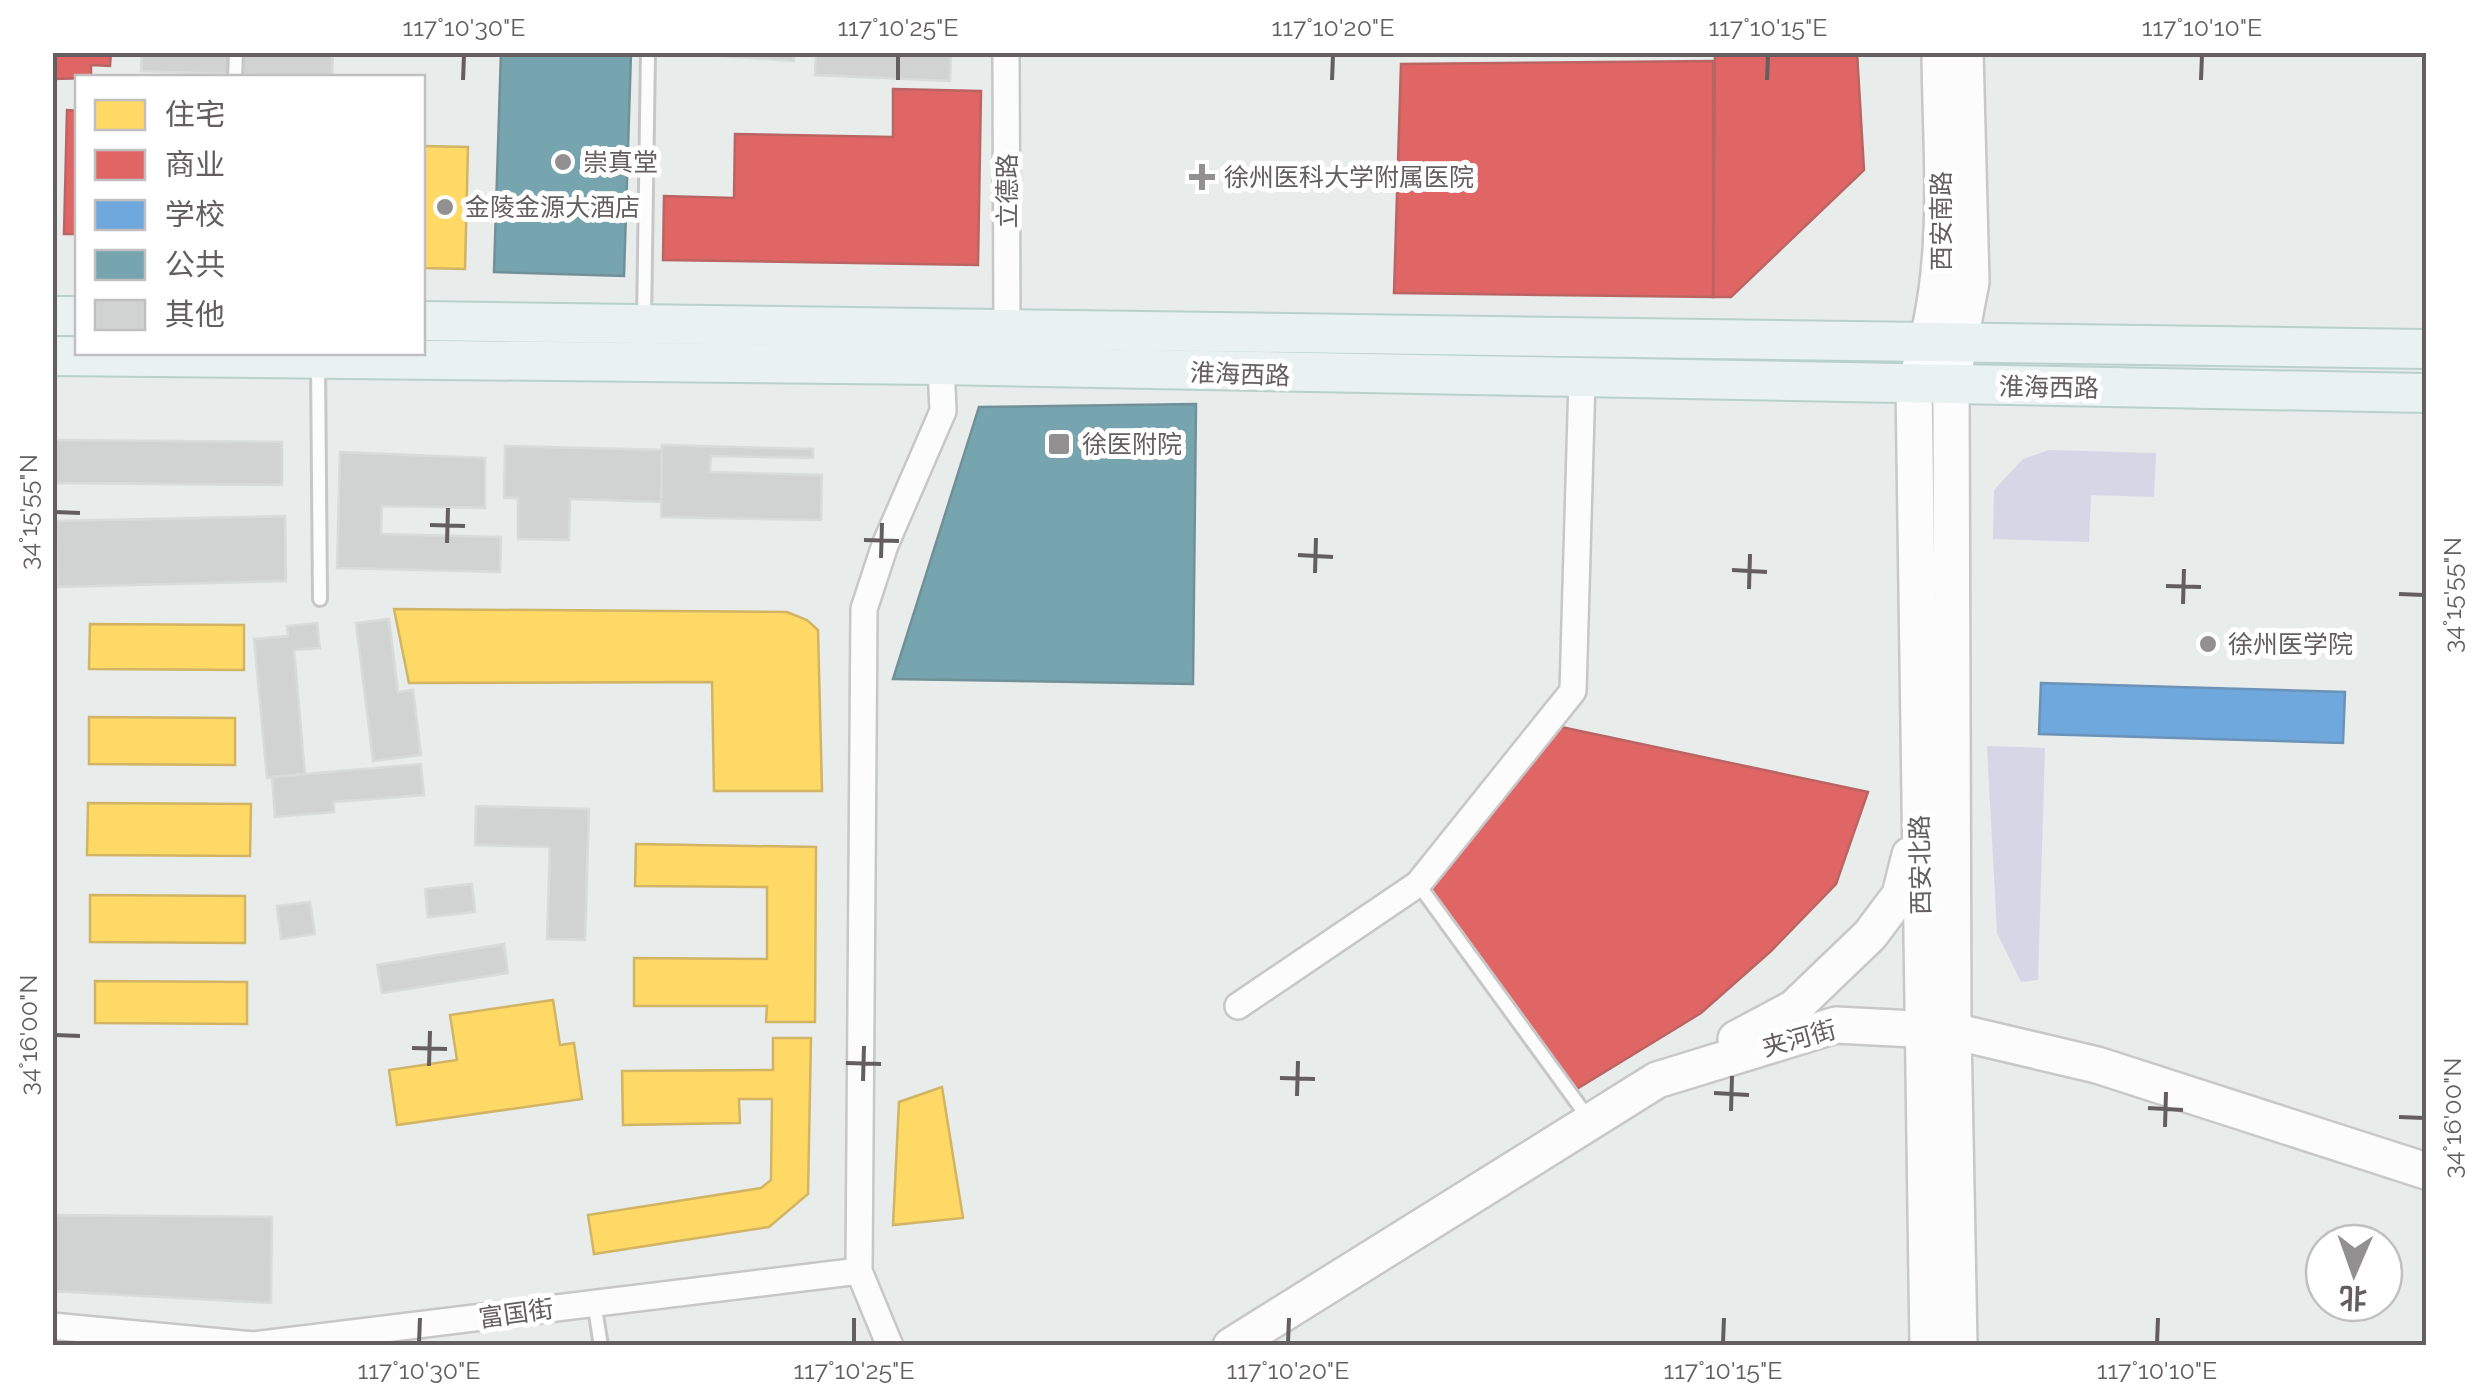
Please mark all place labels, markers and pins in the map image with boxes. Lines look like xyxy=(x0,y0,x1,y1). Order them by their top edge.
place label: 崇真堂 xyxy=(583,147,658,177)
marker: 崇真堂 xyxy=(552,151,574,173)
place label: 徐州医科大学附属医院 xyxy=(1224,162,1474,192)
marker: 徐州医科大学附属医院 xyxy=(1189,164,1215,190)
place label: 金陵金源大酒店 xyxy=(465,192,640,222)
marker: 金陵金源大酒店 xyxy=(434,196,456,218)
place label: 徐医附院 xyxy=(1082,429,1182,459)
marker: 徐医附院 xyxy=(1046,431,1072,457)
place label: 徐州医学院 xyxy=(2228,629,2353,659)
marker: 徐州医学院 xyxy=(2197,633,2219,655)

